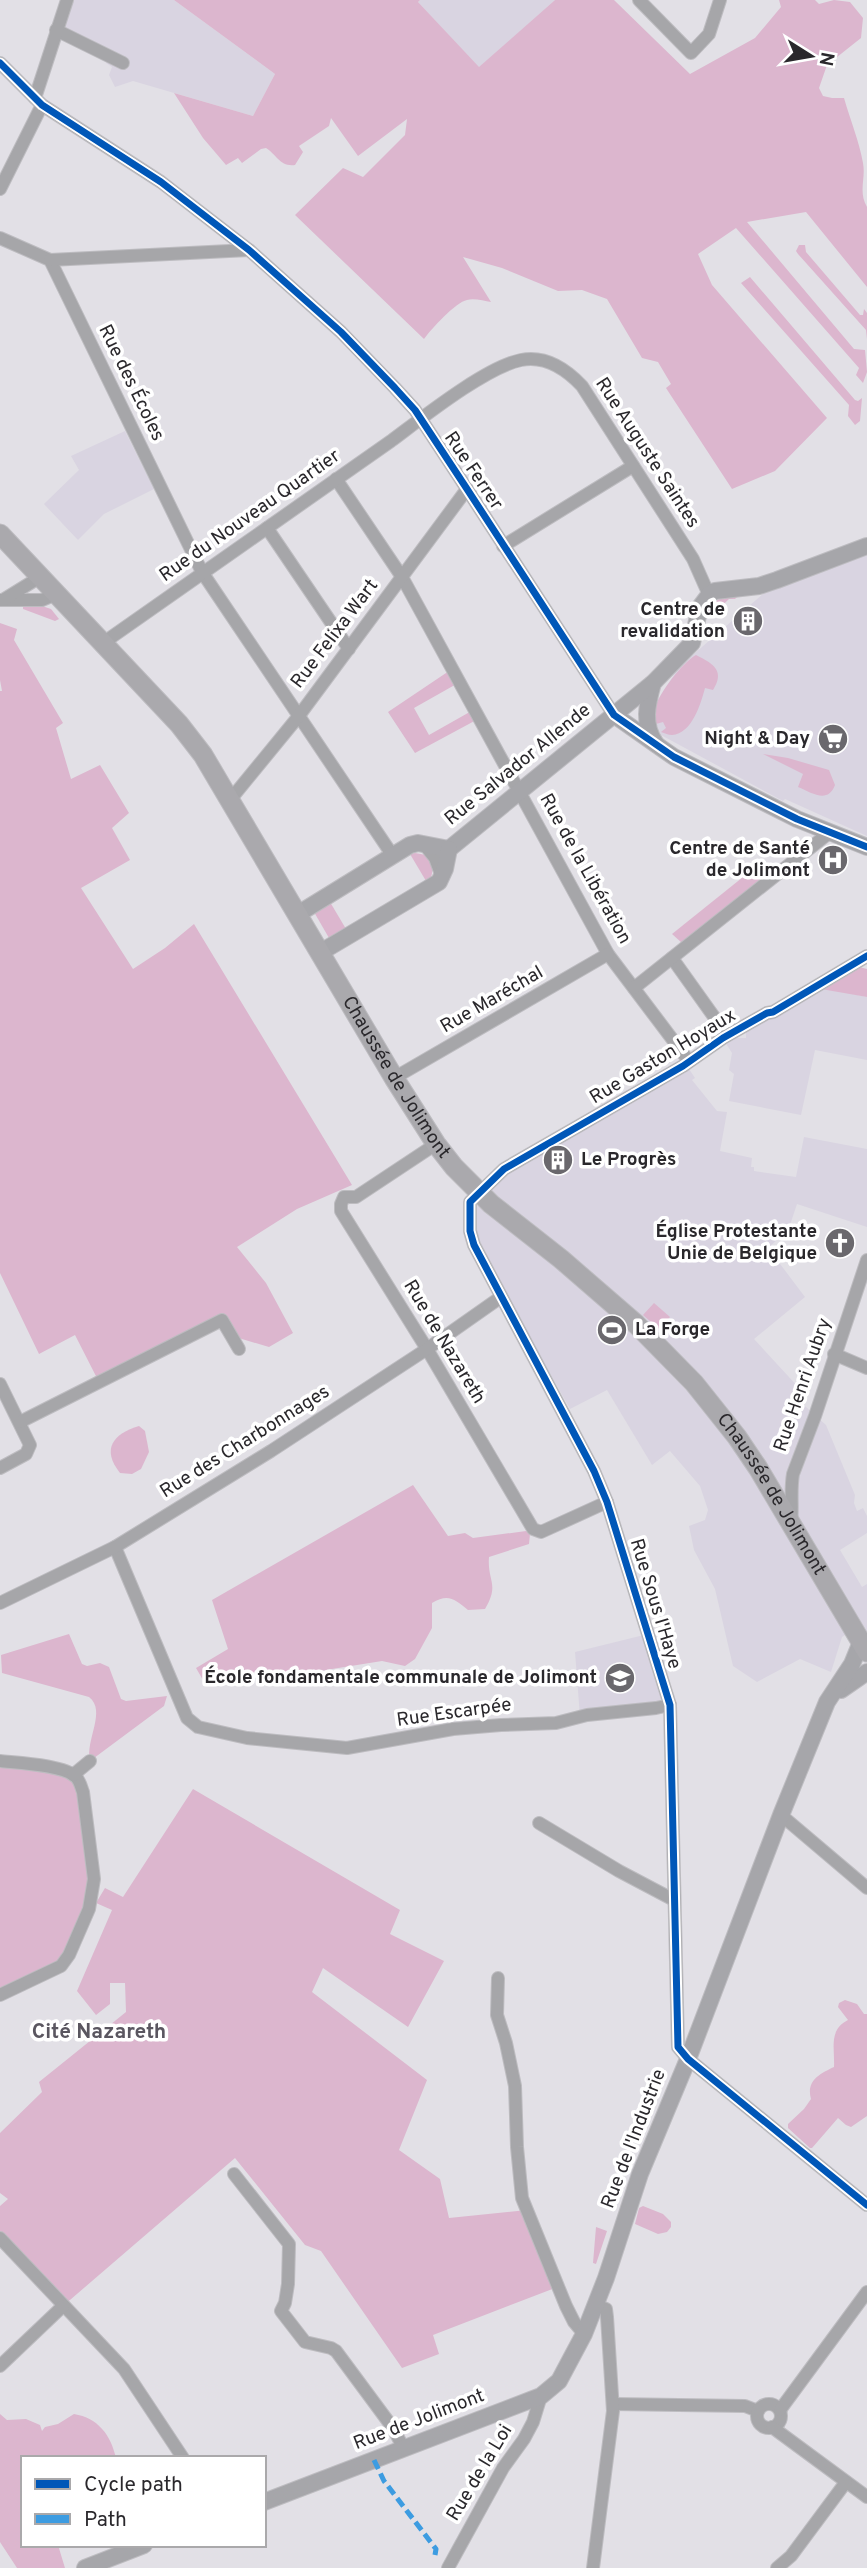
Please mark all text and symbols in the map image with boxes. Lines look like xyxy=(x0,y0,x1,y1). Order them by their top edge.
north arrow xyxy=(776,21,846,91)
text: N xyxy=(813,50,839,68)
street label: Rue des Écoles xyxy=(92,320,170,445)
street label: Rue Auguste Saintes xyxy=(589,373,705,533)
street label: Rue Ferrer xyxy=(438,427,508,515)
street label: Rue du Nouveau Quartier xyxy=(155,444,346,588)
street label: Rue Felixa Wart xyxy=(286,575,384,693)
place label: Centre de revalidation xyxy=(620,598,725,644)
building icon: Centre de revalidation xyxy=(731,604,765,638)
street label: Rue Salvador Allende xyxy=(440,699,596,831)
supermarket icon: Night & Day xyxy=(816,722,850,756)
place label: Night & Day xyxy=(704,727,810,751)
street label: Rue de la Libération xyxy=(534,789,636,949)
place label: Centre de Santé de Jolimont xyxy=(669,837,810,883)
hospital icon: Centre de Santé de Jolimont xyxy=(816,843,850,877)
street label: Rue Maréchal xyxy=(436,961,548,1039)
street label: Chaussée de Jolimont xyxy=(336,992,455,1164)
street label: Rue Gaston Hoyaux xyxy=(586,1004,741,1110)
building icon: Le Progrès xyxy=(541,1143,575,1177)
place label: Le Progrès xyxy=(581,1148,676,1172)
place label: Église Protestante Unie de Belgique xyxy=(655,1219,817,1266)
church icon: Église Protestante Unie de Belgique xyxy=(823,1226,857,1260)
street label: Rue de Nazareth xyxy=(398,1276,490,1408)
sports icon: La Forge xyxy=(595,1313,629,1347)
street label: Rue Henri Aubry xyxy=(769,1315,837,1455)
place label: La Forge xyxy=(635,1318,710,1342)
street label: Rue des Charbonnages xyxy=(156,1380,334,1504)
street label: Chaussée de Jolimont xyxy=(711,1409,831,1580)
street label: Rue Sous l'Haye xyxy=(624,1536,686,1672)
school or university icon: École fondamentale communale de Jolimont xyxy=(603,1661,637,1695)
place label: École fondamentale communale de Jolimont xyxy=(204,1665,597,1690)
street label: Rue Escarpée xyxy=(395,1693,513,1733)
district label: Cité Nazareth xyxy=(32,2019,166,2046)
street label: Rue de l'Industrie xyxy=(596,2066,672,2212)
street label: Rue de Jolimont xyxy=(350,2384,488,2456)
street label: Rue de la Loi xyxy=(442,2420,518,2526)
legend xyxy=(21,2456,266,2547)
text: Cycle path xyxy=(84,2472,183,2499)
text: Path xyxy=(84,2507,127,2534)

